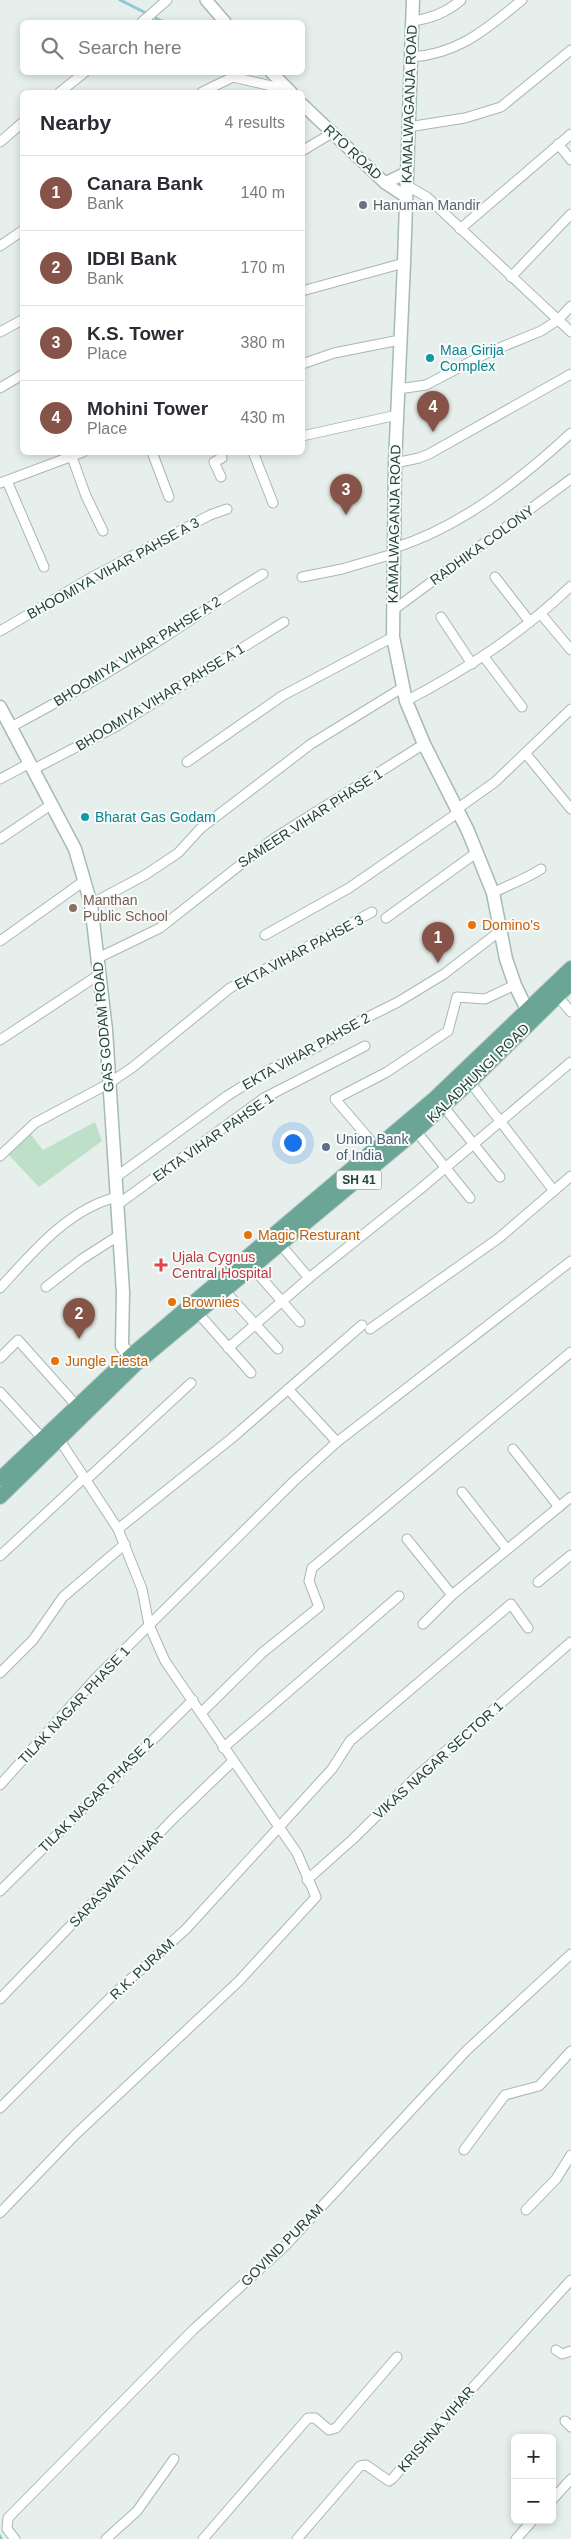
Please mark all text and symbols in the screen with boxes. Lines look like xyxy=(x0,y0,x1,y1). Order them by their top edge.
search box xyxy=(20,20,305,75)
street label: KAMALWAGANJA ROAD xyxy=(398,24,420,184)
icon: search xyxy=(38,34,66,62)
text: Search here xyxy=(78,37,182,58)
text: Nearby xyxy=(40,111,111,134)
text: 4 results xyxy=(225,114,285,131)
street label: RTO ROAD xyxy=(321,121,385,183)
text: Canara Bank xyxy=(87,173,203,194)
text: 1 xyxy=(52,184,60,201)
text: 140 m xyxy=(241,184,285,201)
text: Bank xyxy=(87,195,123,212)
place label: Hanuman Mandir xyxy=(373,197,481,213)
marker: Hanuman Mandir xyxy=(357,199,369,211)
text: IDBI Bank xyxy=(87,248,177,269)
text: 2 xyxy=(52,259,60,276)
text: 170 m xyxy=(241,259,285,276)
text: Bank xyxy=(87,270,123,287)
text: K.S. Tower xyxy=(87,323,184,344)
text: 3 xyxy=(52,334,60,351)
text: 380 m xyxy=(241,334,285,351)
place label: Maa Girija Complex xyxy=(440,342,504,374)
text: Place xyxy=(87,345,127,362)
marker: Maa Girija Complex xyxy=(424,352,436,364)
pin: 4 xyxy=(417,391,449,432)
text: Mohini Tower xyxy=(87,398,208,419)
text: 4 xyxy=(52,409,60,426)
text: 430 m xyxy=(241,409,285,426)
text: Place xyxy=(87,420,127,437)
street label: KAMALWAGANJA ROAD xyxy=(385,445,403,603)
pin: 3 xyxy=(330,474,362,515)
street label: RADHIKA COLONY xyxy=(427,502,538,588)
street label: BHOOMIYA VIHAR PAHSE A 3 xyxy=(24,514,202,622)
street label: BHOOMIYA VIHAR PAHSE A 2 xyxy=(50,593,224,709)
street label: BHOOMIYA VIHAR PAHSE A 1 xyxy=(73,640,247,754)
street label: SAMEER VIHAR PHASE 1 xyxy=(235,765,385,871)
place label: Bharat Gas Godam xyxy=(95,809,216,825)
marker: Bharat Gas Godam xyxy=(79,811,91,823)
place label: Manthan Public School xyxy=(83,892,168,924)
marker: Manthan Public School xyxy=(67,902,79,914)
street label: EKTA VIHAR PAHSE 3 xyxy=(232,911,366,993)
place label: Domino's xyxy=(482,917,540,933)
marker: Domino's xyxy=(466,919,478,931)
pin: 1 xyxy=(422,922,454,963)
street label: GAS GODAM ROAD xyxy=(89,961,117,1093)
street label: EKTA VIHAR PAHSE 2 xyxy=(239,1009,373,1093)
street label: KALADHUNGI ROAD xyxy=(424,1020,532,1126)
street label: EKTA VIHAR PAHSE 1 xyxy=(150,1089,277,1185)
your location xyxy=(280,1130,306,1156)
place label: Union Bank of India xyxy=(336,1131,409,1163)
marker: Union Bank of India xyxy=(320,1141,332,1153)
road number: SH 41 xyxy=(336,1170,382,1190)
place label: Magic Resturant xyxy=(258,1227,360,1243)
marker: Magic Resturant xyxy=(242,1229,254,1241)
place label: Ujala Cygnus Central Hospital xyxy=(172,1249,272,1281)
marker: Ujala Cygnus Central Hospital xyxy=(154,1258,168,1272)
place label: Brownies xyxy=(182,1294,240,1310)
marker: Brownies xyxy=(166,1296,178,1308)
pin: 2 xyxy=(63,1298,95,1339)
place label: Jungle Fiesta xyxy=(65,1353,148,1369)
marker: Jungle Fiesta xyxy=(49,1355,61,1367)
street label: TILAK NAGAR PHASE 1 xyxy=(15,1642,133,1767)
street label: VIKAS NAGAR SECTOR 1 xyxy=(370,1698,506,1822)
street label: TILAK NAGAR PHASE 2 xyxy=(35,1734,157,1856)
street label: SARASWATI VIHAR xyxy=(66,1828,166,1930)
street label: R.K. PURAM xyxy=(107,1935,177,2003)
street label: GOVIND PURAM xyxy=(238,2201,326,2289)
street label: KRISHNA VIHAR xyxy=(394,2383,478,2475)
map controls xyxy=(511,2434,556,2524)
button: + xyxy=(511,2434,556,2479)
button: − xyxy=(511,2479,556,2524)

